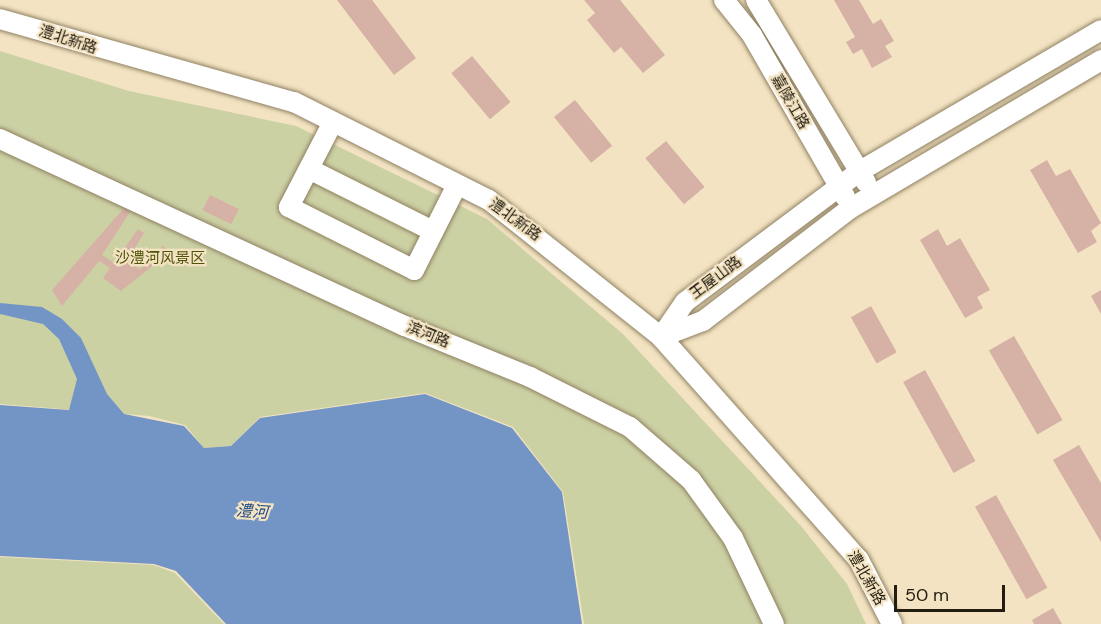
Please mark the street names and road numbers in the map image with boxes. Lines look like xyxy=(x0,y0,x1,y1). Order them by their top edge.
street label: 澧北新路 xyxy=(37,22,99,58)
street label: 嘉陵江路 xyxy=(767,72,813,132)
street label: 澧北新路 xyxy=(485,195,545,245)
street label: 王屋山路 xyxy=(687,253,745,303)
street label: 滨河路 xyxy=(404,318,452,352)
street label: 澧北新路 xyxy=(843,548,889,608)

